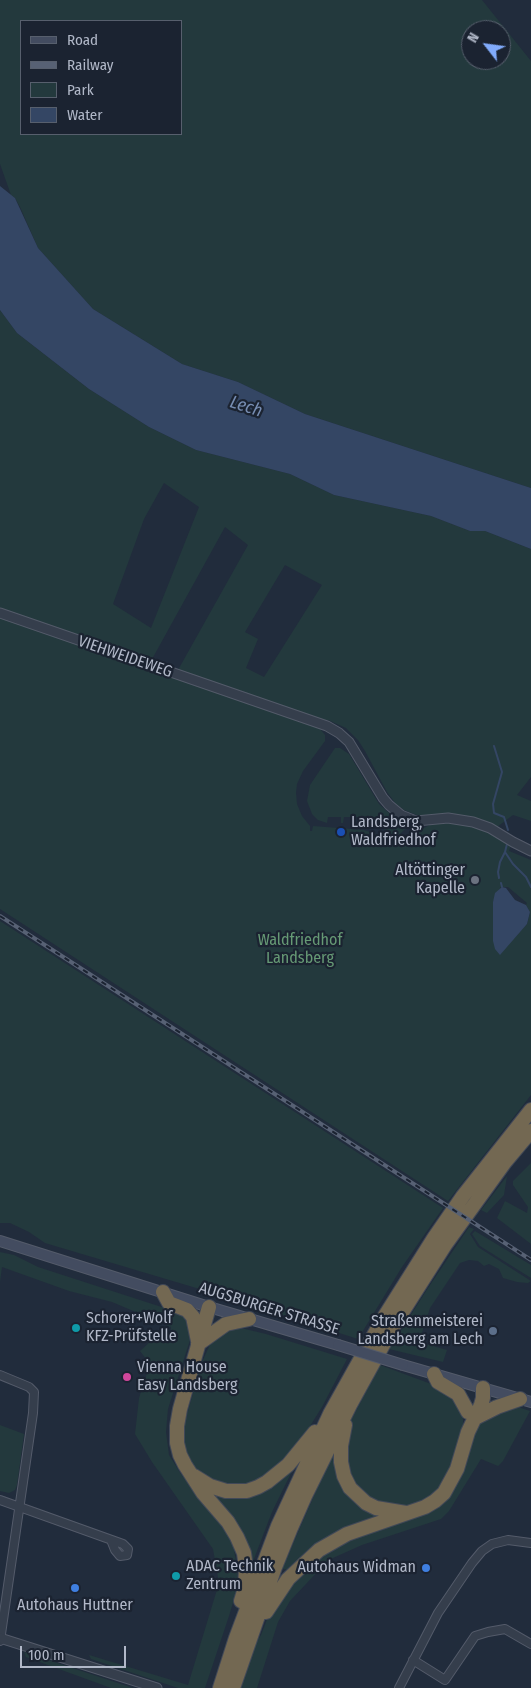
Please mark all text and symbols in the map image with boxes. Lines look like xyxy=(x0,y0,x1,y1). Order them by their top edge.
legend xyxy=(20,20,182,135)
north arrow xyxy=(461,20,511,70)
text: N xyxy=(464,30,483,46)
text: Road xyxy=(67,31,98,49)
text: Railway xyxy=(67,56,114,74)
text: Park xyxy=(67,81,94,99)
text: Water xyxy=(67,106,102,124)
water label: Lech xyxy=(227,392,265,422)
street label: VIEHWEIDEWEG xyxy=(75,632,175,682)
place label: Landsberg, Waldfriedhof xyxy=(351,813,436,851)
marker: Landsberg, Waldfriedhof xyxy=(335,826,347,838)
place label: Altöttinger Kapelle xyxy=(395,861,465,899)
marker: Altöttinger Kapelle xyxy=(469,874,481,886)
park label: Waldfriedhof Landsberg xyxy=(258,931,342,969)
street label: AUGSBURGER STRASSE xyxy=(196,1278,342,1340)
place label: Schorer+Wolf KFZ-Prüfstelle xyxy=(86,1309,177,1347)
place label: Straßenmeisterei Landsberg am Lech xyxy=(357,1312,483,1350)
marker: Schorer+Wolf KFZ-Prüfstelle xyxy=(70,1322,82,1334)
marker: Straßenmeisterei Landsberg am Lech xyxy=(487,1325,499,1337)
place label: Vienna House Easy Landsberg xyxy=(137,1358,237,1396)
marker: Vienna House Easy Landsberg xyxy=(121,1371,133,1383)
place label: ADAC Technik Zentrum xyxy=(186,1557,273,1595)
place label: Autohaus Widman xyxy=(297,1558,416,1578)
marker: Autohaus Widman xyxy=(420,1562,432,1574)
marker: ADAC Technik Zentrum xyxy=(170,1570,182,1582)
marker: Autohaus Huttner xyxy=(69,1582,81,1594)
place label: Autohaus Huttner xyxy=(17,1596,133,1616)
scale bar xyxy=(22,1636,129,1668)
text: 100 m xyxy=(28,1646,65,1664)

